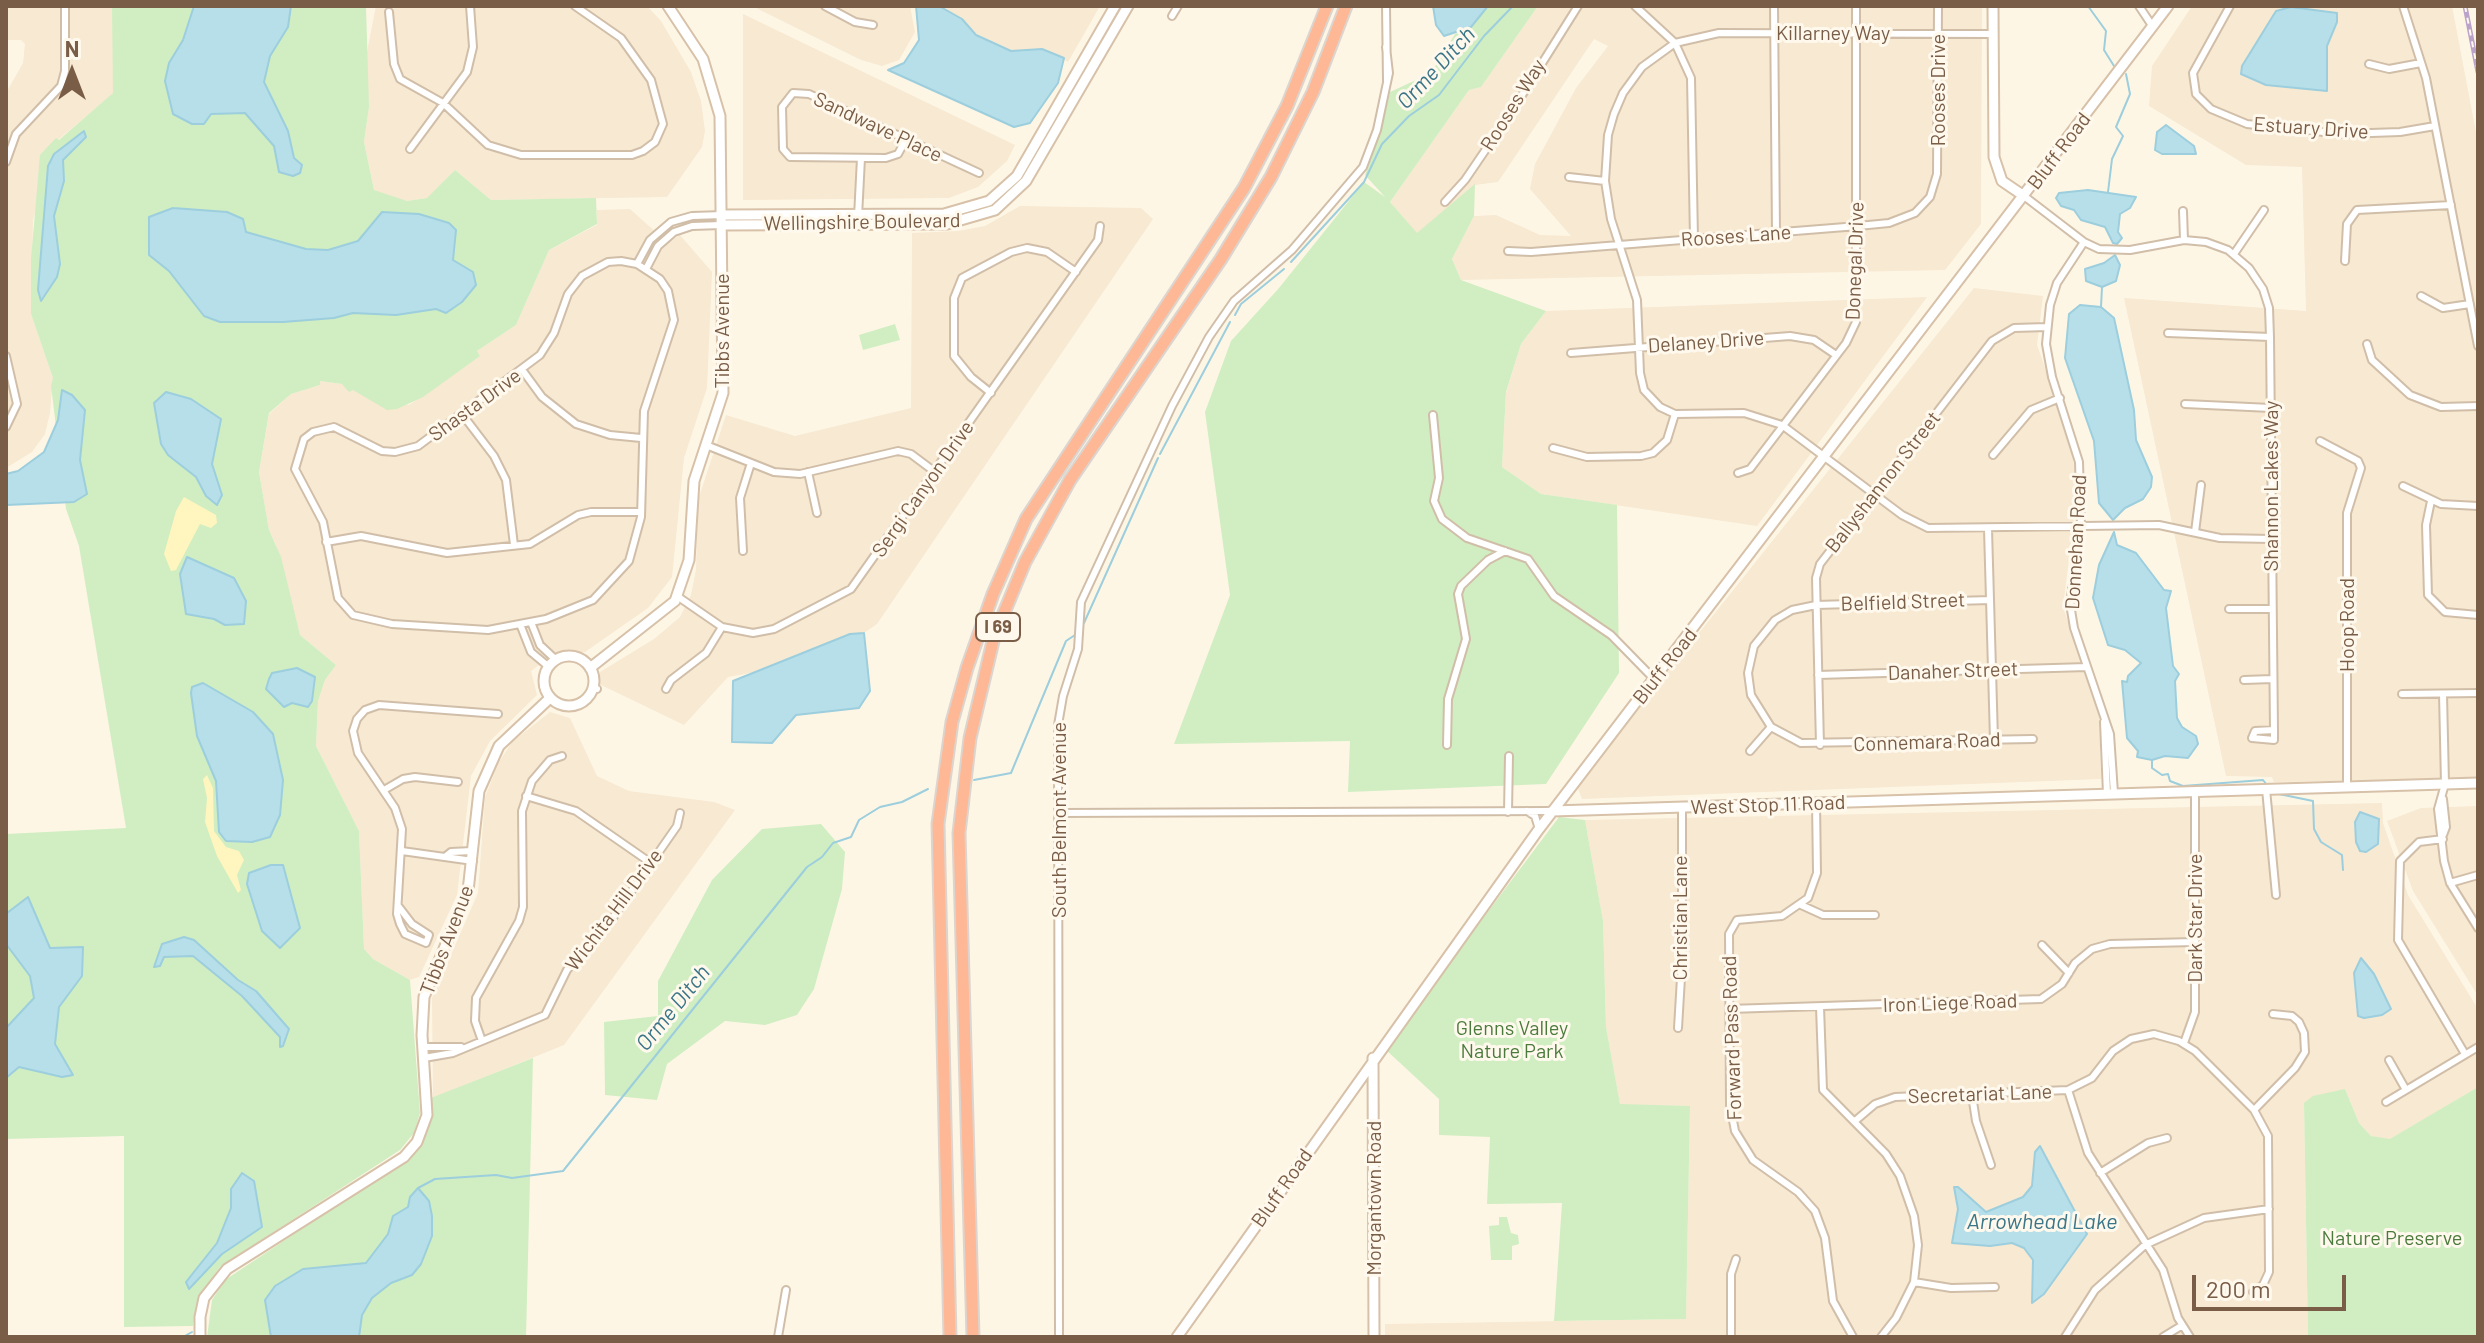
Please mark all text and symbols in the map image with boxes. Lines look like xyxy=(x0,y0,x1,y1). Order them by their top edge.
water label: Orme Ditch xyxy=(1391,21,1481,115)
street label: Killarney Way xyxy=(1776,21,1890,45)
north arrow xyxy=(32,32,112,112)
street label: Rooses Drive xyxy=(1926,34,1950,146)
text: N xyxy=(65,35,79,61)
street label: Rooses Way xyxy=(1475,55,1551,155)
street label: Sandwave Place xyxy=(810,87,946,167)
street label: Bluff Road xyxy=(2022,108,2096,194)
street label: Estuary Drive xyxy=(2253,112,2369,144)
street label: Donegal Drive xyxy=(1841,201,1869,321)
street label: Wellingshire Boulevard xyxy=(763,208,961,236)
street label: Rooses Lane xyxy=(1680,220,1792,252)
street label: Tibbs Avenue xyxy=(710,273,734,389)
street label: Delaney Drive xyxy=(1647,326,1765,358)
street label: Shasta Drive xyxy=(424,363,526,447)
street label: Shannon Lakes Way xyxy=(2259,400,2283,572)
street label: Ballyshannon Street xyxy=(1820,407,1946,557)
street label: Sergi Canyon Drive xyxy=(867,416,979,562)
street label: Donnehan Road xyxy=(2060,474,2092,610)
street label: Hoop Road xyxy=(2335,578,2359,672)
street label: Belfield Street xyxy=(1840,588,1966,616)
road number: I 69 xyxy=(976,613,1020,641)
street label: Bluff Road xyxy=(1628,623,1702,709)
street label: Danaher Street xyxy=(1887,657,2019,685)
street label: South Belmont Avenue xyxy=(1047,722,1071,918)
street label: Connemara Road xyxy=(1853,727,2001,757)
street label: West Stop 11 Road xyxy=(1690,790,1846,820)
street label: Wichita Hill Drive xyxy=(560,844,668,976)
street label: Dark Star Drive xyxy=(2183,854,2207,982)
street label: Christian Lane xyxy=(1668,855,1692,981)
street label: Tibbs Avenue xyxy=(415,882,479,998)
street label: Forward Pass Road xyxy=(1717,955,1747,1121)
water label: Orme Ditch xyxy=(630,960,716,1056)
street label: Iron Liege Road xyxy=(1882,989,2018,1017)
park label: Glenns Valley Nature Park xyxy=(1456,1016,1568,1063)
street label: Secretariat Lane xyxy=(1907,1079,2053,1109)
street label: Morgantown Road xyxy=(1362,1121,1386,1275)
street label: Bluff Road xyxy=(1246,1144,1318,1232)
water label: Arrowhead Lake xyxy=(1967,1209,2117,1235)
park label: Nature Preserve xyxy=(2322,1226,2462,1250)
scale bar xyxy=(2196,1259,2350,1309)
text: 200 m xyxy=(2206,1274,2271,1303)

